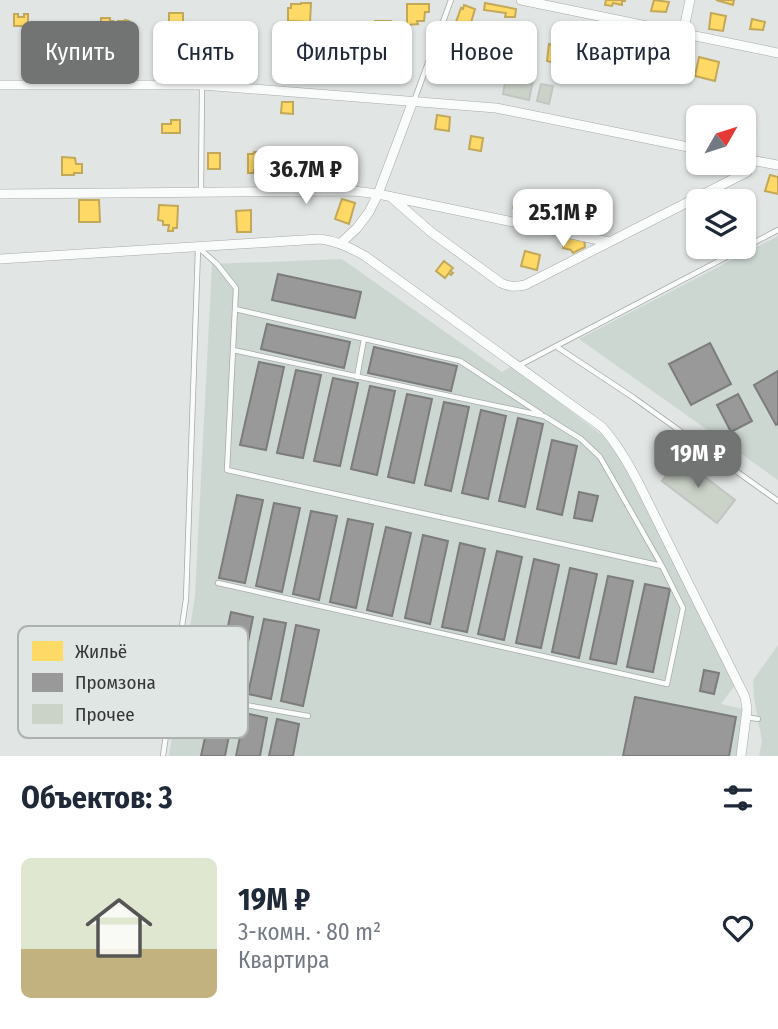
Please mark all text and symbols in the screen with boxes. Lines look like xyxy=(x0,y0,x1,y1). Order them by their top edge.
chip: Купить xyxy=(21,21,139,84)
chip: Снять xyxy=(153,21,258,84)
chip: Фильтры xyxy=(272,21,412,84)
chip: Новое xyxy=(426,21,537,84)
chip: Квартира xyxy=(551,21,695,84)
north arrow xyxy=(686,105,756,175)
map controls xyxy=(686,105,756,259)
pin: 36.7M ₽ xyxy=(241,146,371,206)
text: 36.7M ₽ xyxy=(270,155,342,183)
button: layers xyxy=(686,189,756,259)
pin: 25.1M ₽ xyxy=(498,190,628,249)
text: 25.1M ₽ xyxy=(529,198,597,226)
pin: 19M ₽ xyxy=(649,430,747,490)
text: 19M ₽ xyxy=(670,439,726,467)
legend xyxy=(18,626,248,738)
text: Жильё xyxy=(75,640,127,663)
text: Промзона xyxy=(75,671,156,694)
text: Прочее xyxy=(75,703,135,726)
icon: filters xyxy=(719,779,757,817)
text: Объектов: 3 xyxy=(21,780,173,816)
text: 19M ₽ xyxy=(238,882,310,918)
icon: home xyxy=(77,886,161,970)
icon: heart xyxy=(719,909,757,947)
text: 3-комн. · 80 m² xyxy=(238,918,381,946)
text: Квартира xyxy=(238,946,330,974)

